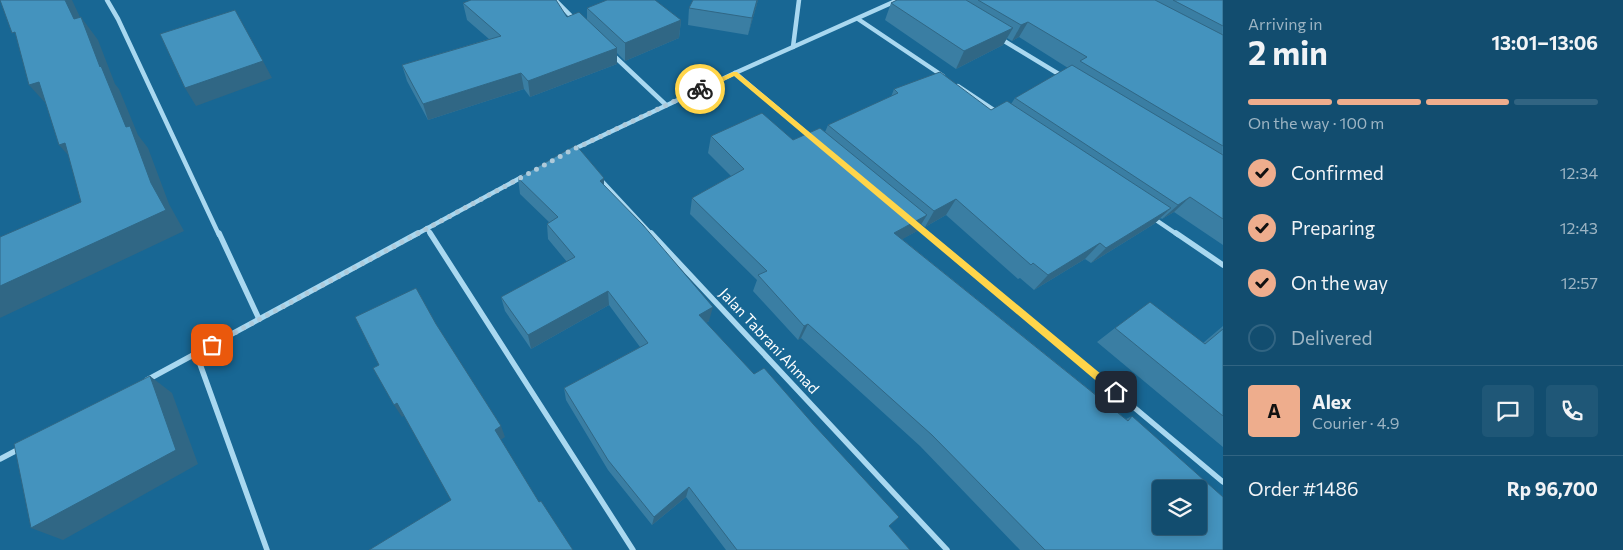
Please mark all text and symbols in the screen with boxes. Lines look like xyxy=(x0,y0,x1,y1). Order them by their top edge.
text: Arriving in xyxy=(1248,14,1322,33)
text: 13:01–13:06 xyxy=(1491,31,1598,54)
text: 2 min xyxy=(1248,32,1328,72)
courier xyxy=(675,64,725,114)
icon: bike xyxy=(686,75,714,103)
text: On the way · 100 m xyxy=(1248,113,1384,132)
icon: check xyxy=(1248,159,1276,187)
text: Confirmed xyxy=(1291,161,1384,184)
text: 12:34 xyxy=(1560,163,1598,182)
icon: check xyxy=(1248,214,1276,242)
text: Preparing xyxy=(1291,216,1375,239)
text: 12:43 xyxy=(1560,218,1598,237)
icon: check xyxy=(1248,269,1276,297)
text: On the way xyxy=(1291,271,1388,294)
text: 12:57 xyxy=(1561,273,1598,292)
street label: Jalan Tabrani Ahmad xyxy=(716,284,823,397)
pin xyxy=(191,324,233,366)
text: Delivered xyxy=(1291,326,1372,349)
icon: bag xyxy=(198,331,226,359)
pin xyxy=(1095,371,1137,413)
icon: home xyxy=(1102,378,1130,406)
button: chat xyxy=(1482,385,1534,437)
button: phone xyxy=(1546,385,1598,437)
text: Alex xyxy=(1312,390,1352,413)
text: A xyxy=(1267,399,1281,422)
text: Courier · 4.9 xyxy=(1312,413,1399,432)
text: Order #1486 xyxy=(1248,477,1359,500)
text: Rp 96,700 xyxy=(1507,477,1598,500)
map controls xyxy=(1152,480,1207,535)
button: layers xyxy=(1152,480,1207,535)

